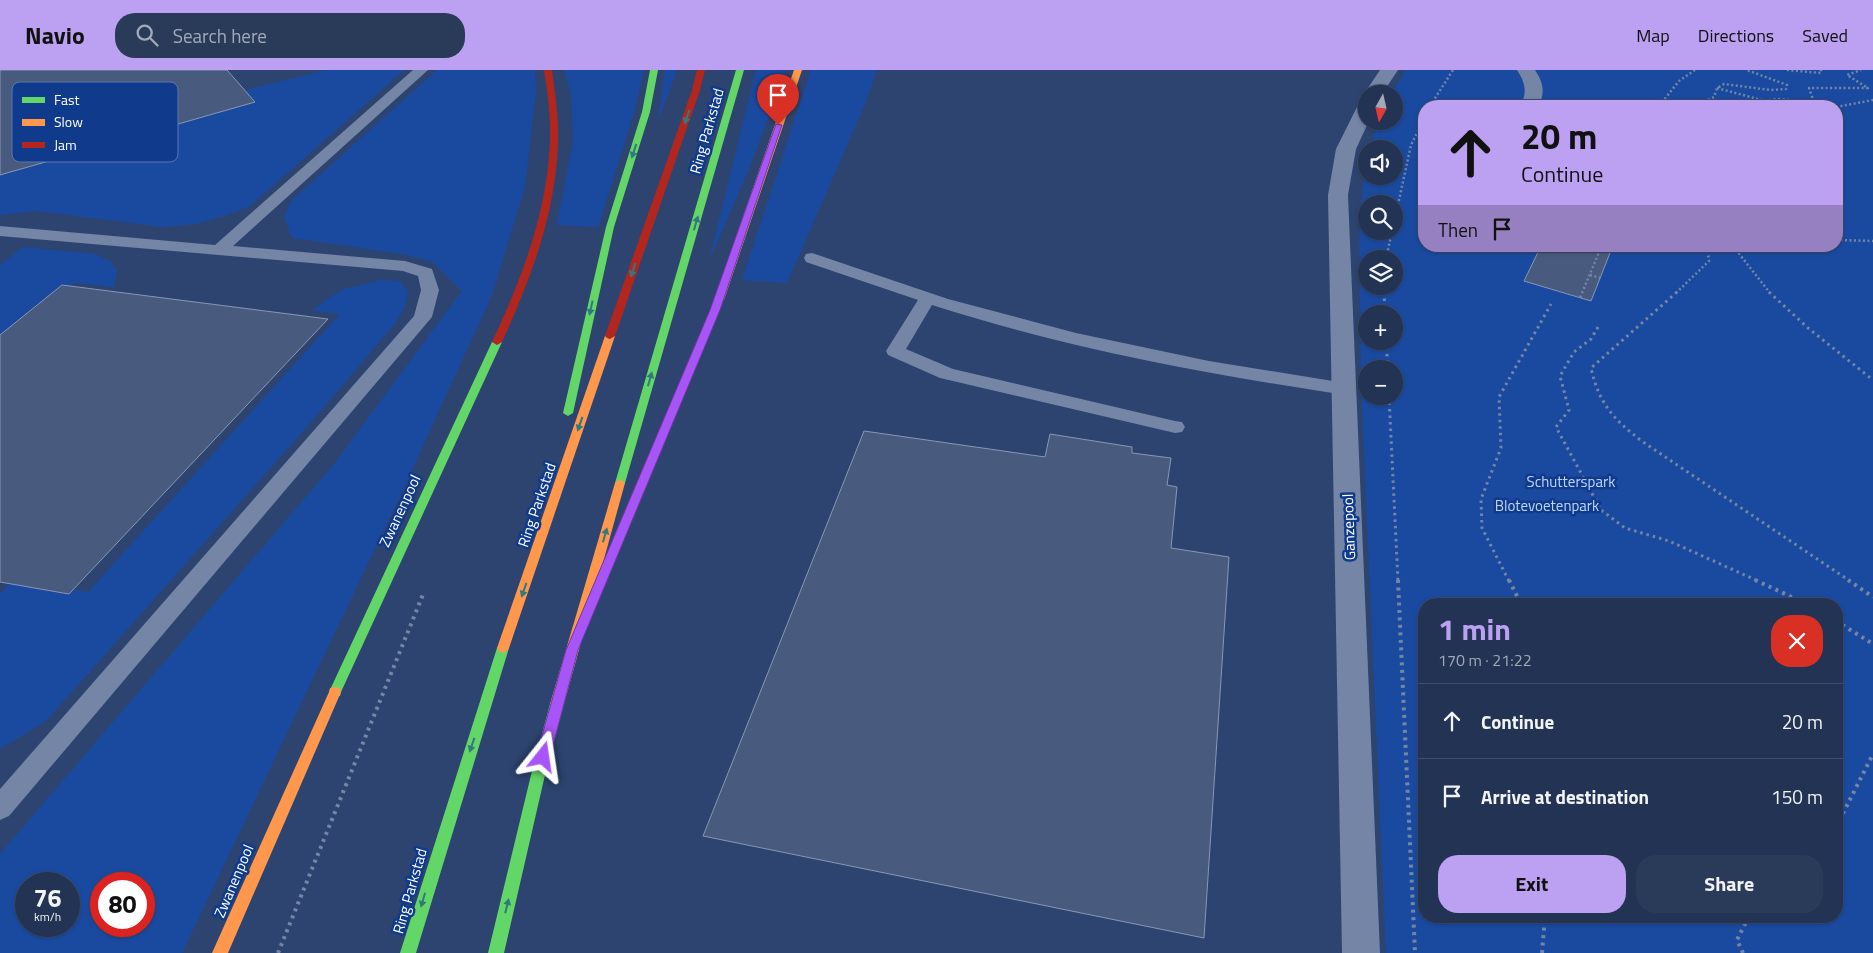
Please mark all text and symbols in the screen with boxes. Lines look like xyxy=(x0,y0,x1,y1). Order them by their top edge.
search box xyxy=(115,13,465,58)
text: Navio xyxy=(25,17,85,53)
icon: search xyxy=(133,21,161,49)
text: Search here xyxy=(173,21,267,50)
text: Map xyxy=(1636,22,1670,49)
text: Directions xyxy=(1698,22,1774,49)
text: Saved xyxy=(1802,22,1848,49)
pin xyxy=(757,74,799,125)
icon: arrive xyxy=(764,81,792,109)
legend xyxy=(12,82,178,162)
street label: Ring Parkstad xyxy=(683,85,730,176)
north arrow xyxy=(1358,85,1402,130)
map controls xyxy=(1358,85,1403,405)
text: Fast xyxy=(54,89,79,110)
one-way arrow xyxy=(683,109,690,124)
text: 20 m xyxy=(1521,109,1597,163)
text: Slow xyxy=(54,111,83,132)
icon: ahead xyxy=(1438,120,1503,185)
text: Jam xyxy=(54,134,77,155)
button: sound xyxy=(1358,140,1403,185)
one-way arrow xyxy=(629,144,637,159)
text: Continue xyxy=(1521,157,1603,191)
button: search xyxy=(1358,195,1403,240)
text: Then xyxy=(1438,215,1478,244)
icon: arrive xyxy=(1488,215,1516,243)
one-way arrow xyxy=(692,216,700,231)
button: layers xyxy=(1358,250,1403,295)
one-way arrow xyxy=(629,263,637,278)
one-way arrow xyxy=(587,301,595,317)
button: + xyxy=(1358,305,1403,350)
button: − xyxy=(1358,360,1403,405)
one-way arrow xyxy=(647,372,655,387)
one-way arrow xyxy=(576,416,584,431)
street label: Ring Parkstad xyxy=(511,459,562,550)
park label: Schutterspark xyxy=(1527,470,1615,493)
street label: Zwanenpool xyxy=(373,471,426,551)
street label: Ganzepool xyxy=(1336,493,1361,561)
park label: Blotevoetenpark xyxy=(1495,494,1599,517)
one-way arrow xyxy=(602,528,610,543)
one-way arrow xyxy=(519,583,527,598)
text: 1 min xyxy=(1438,606,1511,652)
button: close xyxy=(1771,615,1823,667)
text: 170 m · 21:22 xyxy=(1438,648,1532,672)
icon: ahead xyxy=(1438,707,1466,735)
text: Continue xyxy=(1481,707,1554,736)
text: 20 m xyxy=(1782,707,1823,736)
position arrow xyxy=(516,730,568,782)
one-way arrow xyxy=(468,737,475,752)
icon: arrive xyxy=(1438,782,1466,810)
text: Arrive at destination xyxy=(1481,782,1649,811)
text: 150 m xyxy=(1771,782,1823,811)
street label: Zwanenpool xyxy=(208,841,259,921)
street label: Ring Parkstad xyxy=(386,845,433,936)
button: Exit xyxy=(1438,855,1626,913)
button: Share xyxy=(1636,855,1823,913)
speed limit sign: 80 xyxy=(90,872,155,937)
text: 76 xyxy=(33,879,62,917)
one-way arrow xyxy=(419,892,427,907)
one-way arrow xyxy=(503,898,511,913)
text: km/h xyxy=(34,907,61,926)

